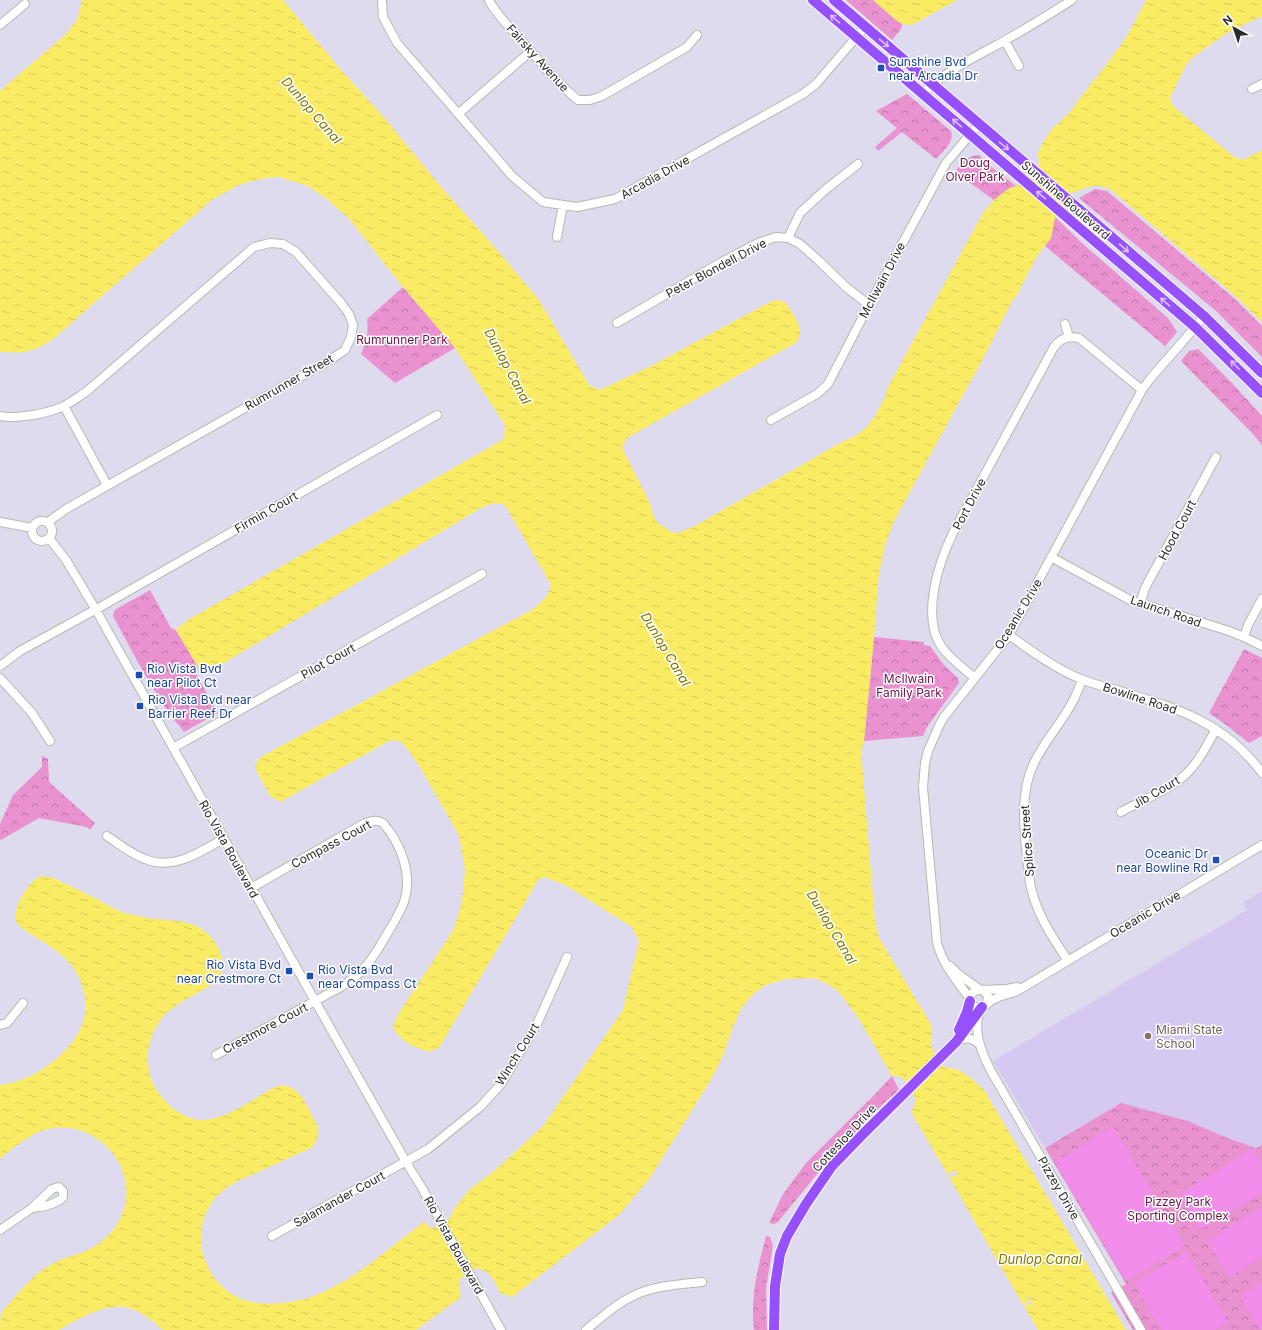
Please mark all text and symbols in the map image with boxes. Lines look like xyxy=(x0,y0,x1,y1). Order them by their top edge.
north arrow xyxy=(1214,8,1254,48)
text: N xyxy=(1220,12,1235,28)
one-way arrow xyxy=(829,14,840,23)
street label: Fairsky Avenue xyxy=(504,21,572,95)
one-way arrow xyxy=(879,39,890,48)
place label: Sunshine Bvd near Arcadia Dr xyxy=(889,54,978,83)
marker: Sunshine Bvd near Arcadia Dr xyxy=(876,63,886,73)
water label: Dunlop Canal xyxy=(279,73,346,147)
one-way arrow xyxy=(952,119,962,128)
one-way arrow xyxy=(999,141,1010,150)
street label: Arcadia Drive xyxy=(618,152,692,202)
park label: Doug Olver Park xyxy=(945,155,1005,184)
street label: Sunshine Boulevard xyxy=(1019,157,1113,243)
one-way arrow xyxy=(1036,191,1046,200)
street label: Peter Blondell Drive xyxy=(663,235,769,301)
street label: McIIwain Drive xyxy=(856,239,908,321)
one-way arrow xyxy=(1119,244,1129,253)
one-way arrow xyxy=(1160,297,1171,306)
water label: Dunlop Canal xyxy=(481,325,535,407)
park label: Rumrunner Park xyxy=(356,332,448,347)
street label: Rumrunner Street xyxy=(242,350,336,413)
one-way arrow xyxy=(1230,360,1240,370)
street label: Port Drive xyxy=(949,475,989,532)
street label: Firmin Court xyxy=(232,488,300,536)
street label: Hood Court xyxy=(1155,497,1199,563)
street label: Oceanic Drive xyxy=(991,576,1045,652)
street label: Launch Road xyxy=(1129,592,1203,630)
water label: Dunlop Canal xyxy=(638,609,695,690)
street label: Pilot Court xyxy=(298,640,358,682)
place label: Rio Vista Bvd near Pilot Ct xyxy=(147,661,222,690)
marker: Rio Vista Bvd near Pilot Ct xyxy=(134,670,144,680)
park label: McIlwain Family Park xyxy=(876,671,942,700)
street label: Bowline Road xyxy=(1101,679,1179,717)
place label: Rio Vista Bvd near Barrier Reef Dr xyxy=(148,692,252,721)
marker: Rio Vista Bvd near Barrier Reef Dr xyxy=(135,701,145,711)
street label: Jib Court xyxy=(1130,772,1182,812)
street label: Rio Vista Boulevard xyxy=(196,797,262,901)
street label: Splice Street xyxy=(1017,805,1037,877)
street label: Compass Court xyxy=(288,817,374,871)
place label: Oceanic Dr near Bowline Rd xyxy=(1116,846,1208,875)
marker: Oceanic Dr near Bowline Rd xyxy=(1211,855,1221,865)
water label: Dunlop Canal xyxy=(804,887,861,968)
street label: Oceanic Drive xyxy=(1107,887,1183,941)
place label: Rio Vista Bvd near Crestmore Ct xyxy=(177,957,281,986)
place label: Rio Vista Bvd near Compass Ct xyxy=(318,962,416,991)
marker: Rio Vista Bvd near Crestmore Ct xyxy=(284,966,294,976)
marker: Rio Vista Bvd near Compass Ct xyxy=(305,971,315,981)
street label: Crestmore Court xyxy=(220,999,310,1057)
street label: Winch Court xyxy=(492,1020,542,1088)
place label: Miami State School xyxy=(1156,1022,1223,1051)
marker: Miami State School xyxy=(1143,1031,1153,1041)
street label: Cottesloe Drive xyxy=(809,1101,879,1175)
street label: Pizzey Drive xyxy=(1035,1154,1083,1222)
street label: Salamander Court xyxy=(291,1168,387,1230)
street label: Rio Vista Boulevard xyxy=(421,1193,487,1297)
park label: Pizzey Park Sporting Complex xyxy=(1127,1194,1229,1223)
water label: Dunlop Canal xyxy=(998,1251,1083,1267)

